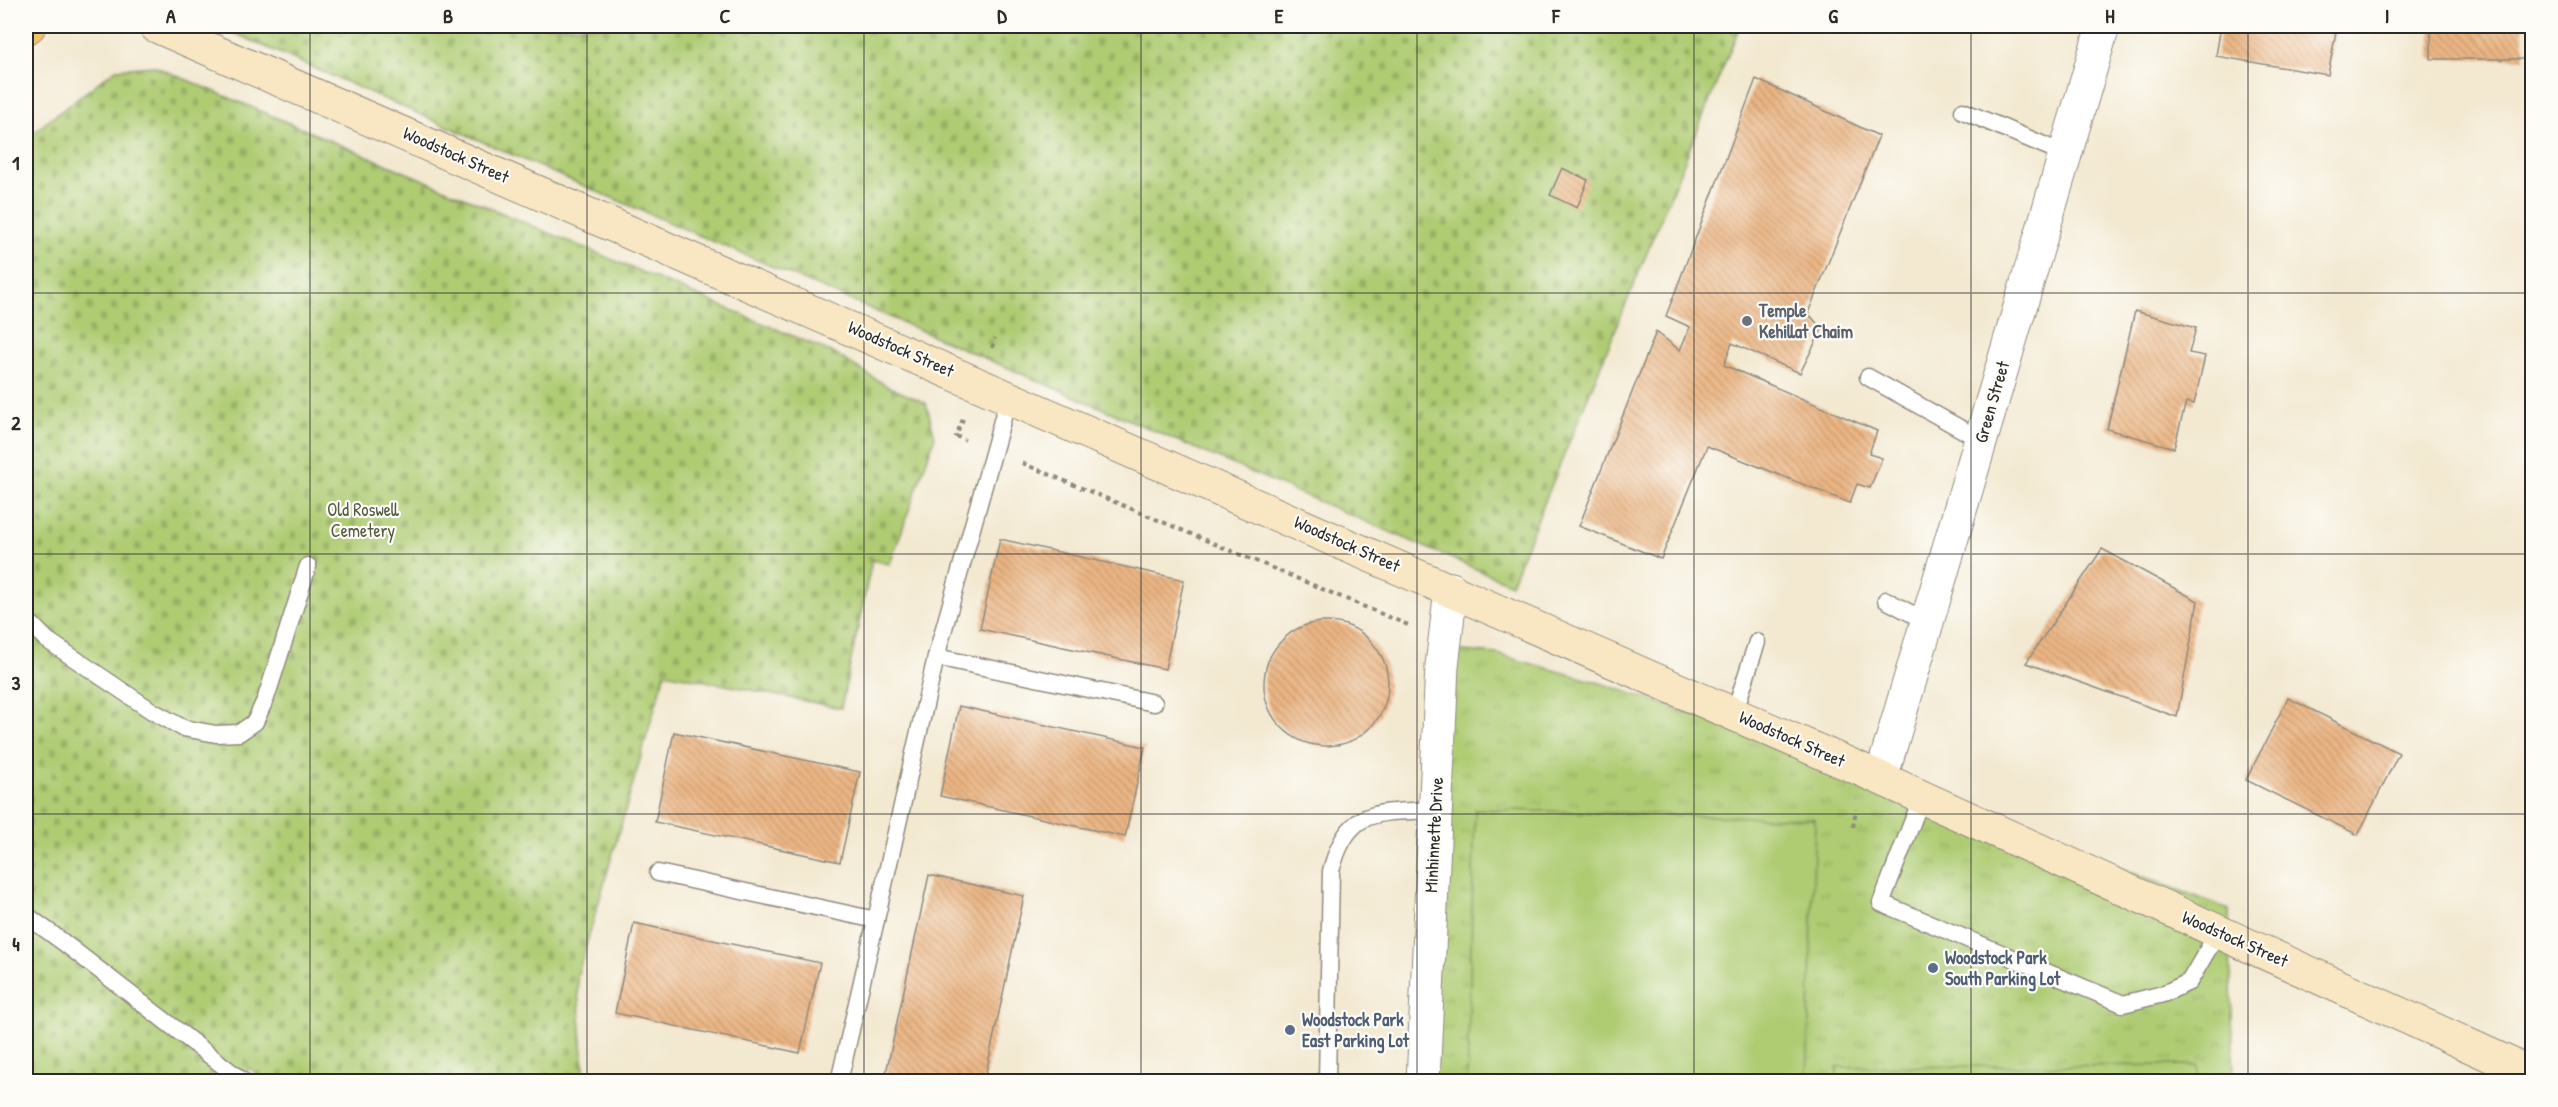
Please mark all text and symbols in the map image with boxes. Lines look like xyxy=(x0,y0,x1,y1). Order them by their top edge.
text: A xyxy=(166,2,176,29)
text: B xyxy=(443,2,453,29)
text: C xyxy=(720,2,731,29)
text: D xyxy=(997,2,1007,29)
text: E xyxy=(1275,2,1284,29)
text: F xyxy=(1551,2,1561,29)
text: G xyxy=(1828,2,1838,29)
text: H xyxy=(2105,2,2115,29)
text: I xyxy=(2385,2,2389,29)
street label: Woodstock Street xyxy=(399,120,514,189)
text: 1 xyxy=(12,149,20,176)
place label: Temple Kehillat Chaim xyxy=(1758,298,1853,344)
street label: Woodstock Street xyxy=(844,314,959,383)
marker: Temple Kehillat Chaim xyxy=(1740,314,1754,328)
street label: Green Street xyxy=(1968,357,2015,446)
text: 2 xyxy=(11,409,21,436)
park label: Old Roswell Cemetery xyxy=(327,497,399,543)
street label: Woodstock Street xyxy=(1290,509,1405,578)
text: 3 xyxy=(12,669,21,696)
street label: Woodstock Street xyxy=(1735,704,1850,773)
street label: Minhinnette Drive xyxy=(1418,777,1449,893)
street label: Woodstock Street xyxy=(2178,904,2293,973)
text: 4 xyxy=(12,930,20,957)
place label: Woodstock Park South Parking Lot xyxy=(1945,945,2061,992)
marker: Woodstock Park South Parking Lot xyxy=(1926,961,1940,975)
place label: Woodstock Park East Parking Lot xyxy=(1302,1007,1410,1054)
marker: Woodstock Park East Parking Lot xyxy=(1283,1023,1297,1037)

